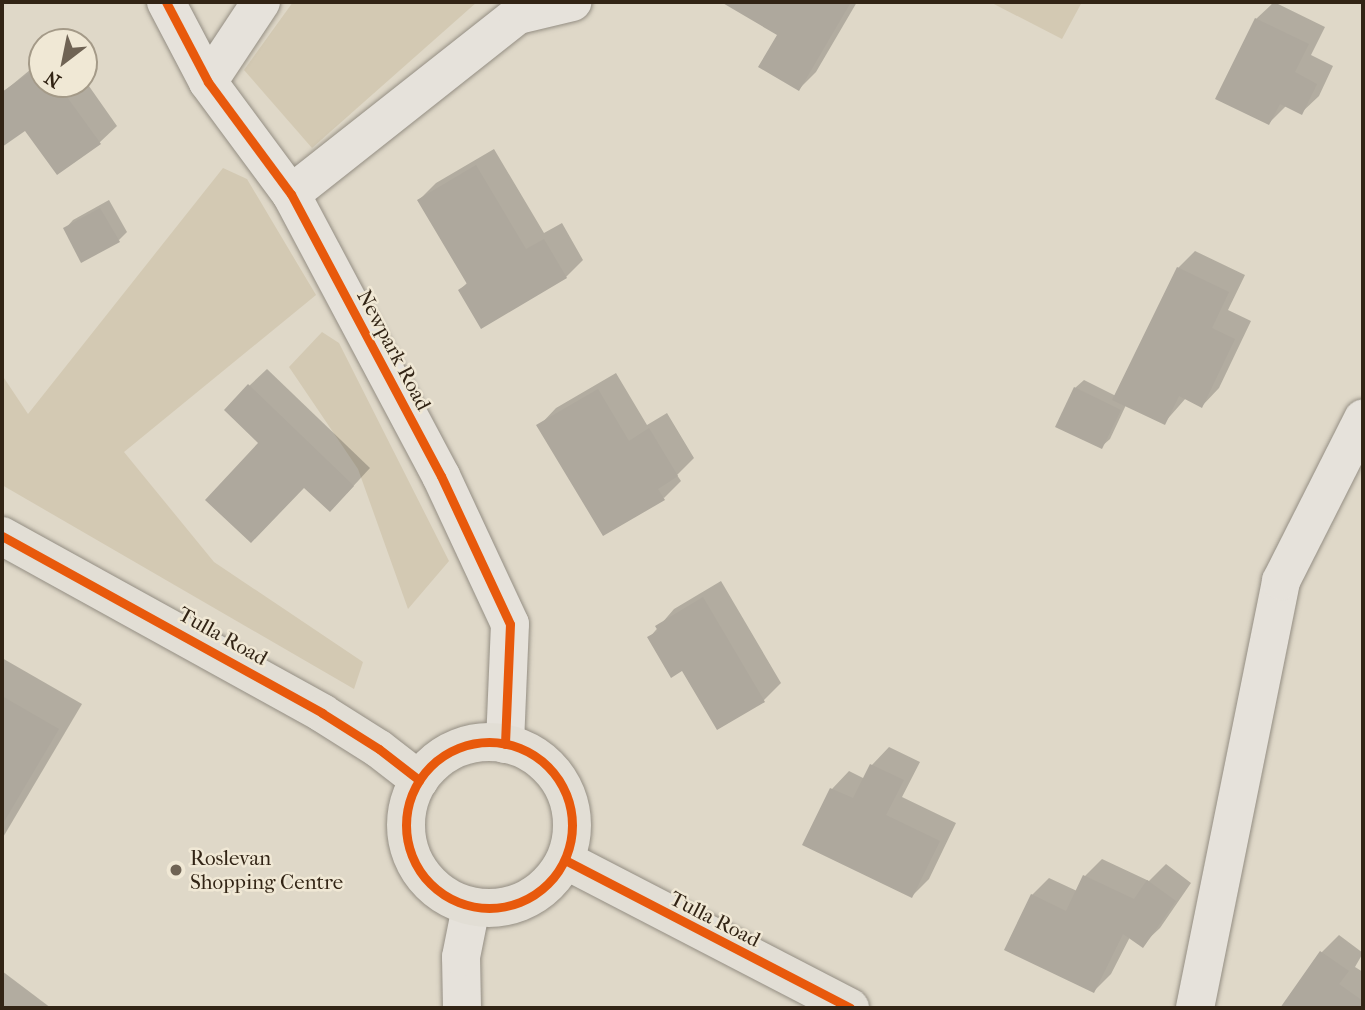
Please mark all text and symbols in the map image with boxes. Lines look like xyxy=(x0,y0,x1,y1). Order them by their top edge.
north arrow xyxy=(28,28,98,98)
text: N xyxy=(41,66,65,92)
street label: Newpark Road xyxy=(352,285,436,415)
street label: Tulla Road xyxy=(174,601,272,671)
place label: Roslevan Shopping Centre xyxy=(190,845,343,895)
marker: Roslevan Shopping Centre xyxy=(168,862,184,878)
street label: Tulla Road xyxy=(666,885,764,953)

